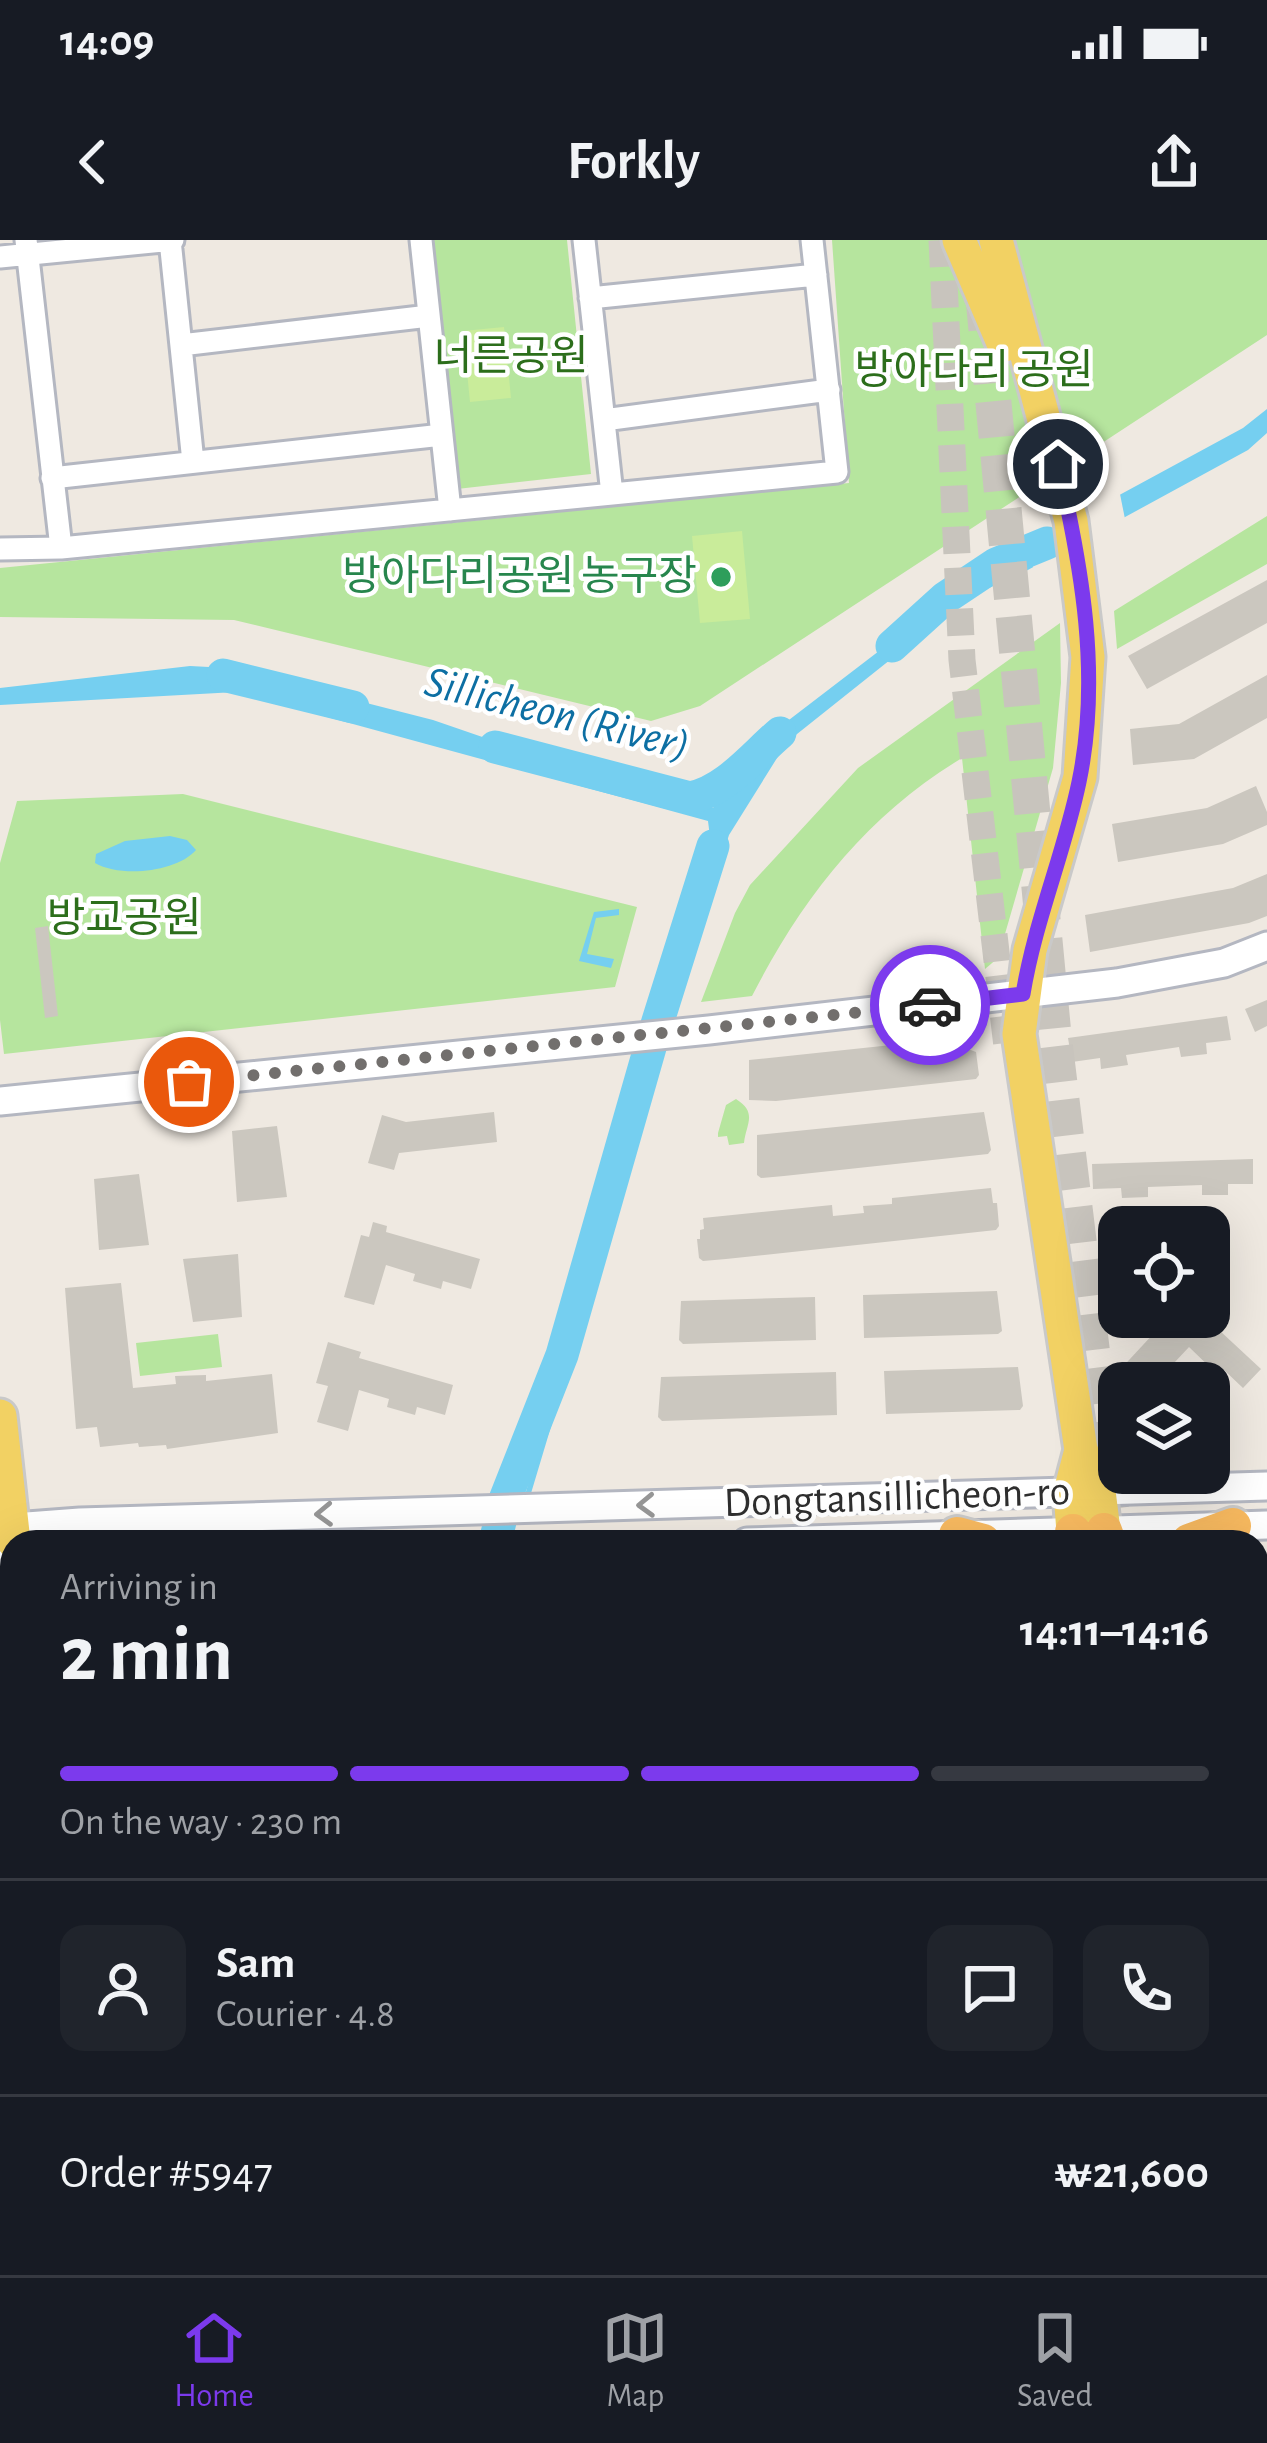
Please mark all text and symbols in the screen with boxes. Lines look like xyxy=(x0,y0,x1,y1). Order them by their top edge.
text: 14:09 xyxy=(60,19,154,64)
icon: back xyxy=(60,129,126,195)
icon: share xyxy=(1141,129,1207,195)
text: Forkly xyxy=(567,135,700,189)
park label: 너른공원 xyxy=(434,335,588,378)
park label: 방아다리 공원 xyxy=(855,348,1093,392)
pin xyxy=(1007,413,1109,515)
icon: home xyxy=(1025,431,1091,497)
place label: 방아다리공원 농구장 xyxy=(342,554,697,598)
marker: 방아다리공원 농구장 xyxy=(708,564,734,590)
water label: Sillicheon (River) xyxy=(420,659,694,769)
park label: 방교공원 xyxy=(47,897,201,940)
courier xyxy=(870,945,990,1065)
icon: car xyxy=(897,972,963,1038)
pin xyxy=(138,1031,240,1133)
icon: bag xyxy=(156,1049,222,1115)
map controls xyxy=(1098,1206,1230,1494)
button: locate xyxy=(1098,1206,1230,1338)
button: layers xyxy=(1098,1362,1230,1494)
street label: Dongtansillicheon-ro xyxy=(723,1470,1071,1524)
one-way arrow xyxy=(636,1491,655,1517)
one-way arrow xyxy=(314,1501,333,1527)
text: Arriving in xyxy=(60,1568,218,1607)
text: 14:11–14:16 xyxy=(1020,1609,1209,1654)
text: 2 min xyxy=(60,1617,233,1695)
text: On the way · 230 m xyxy=(60,1803,342,1842)
button: person xyxy=(60,1925,186,2051)
button: chat xyxy=(927,1925,1053,2051)
button: phone xyxy=(1083,1925,1209,2051)
text: Sam xyxy=(216,1941,295,1986)
text: Courier · 4.8 xyxy=(216,1995,395,2034)
text: Order #5947 xyxy=(60,2151,273,2196)
text: ₩21,600 xyxy=(1054,2151,1209,2196)
tab: Home xyxy=(174,2305,254,2417)
tab: Map xyxy=(602,2305,668,2417)
tab: Saved xyxy=(1017,2305,1093,2417)

